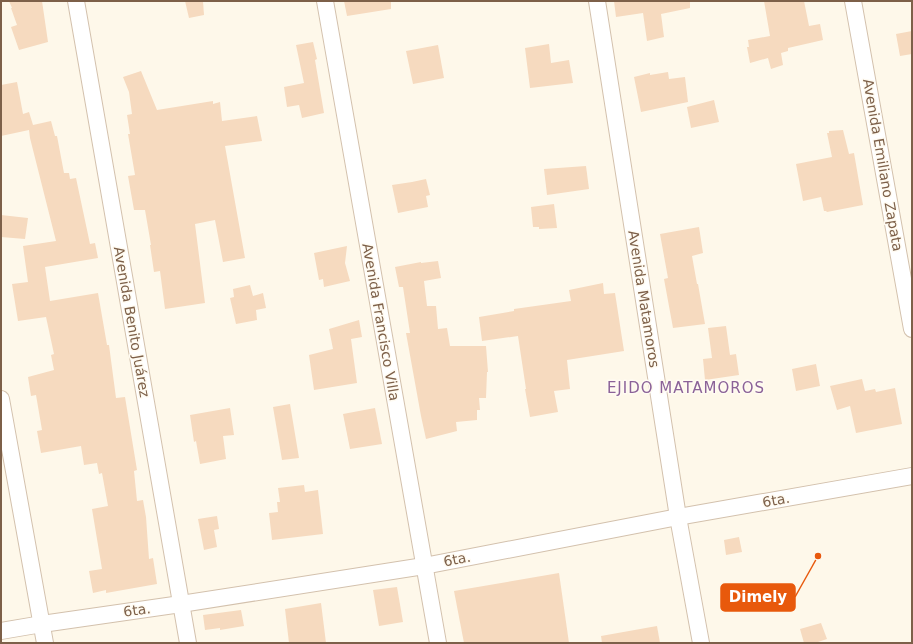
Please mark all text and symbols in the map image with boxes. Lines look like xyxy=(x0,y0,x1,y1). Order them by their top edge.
street label: Avenida Emiliano Zapata xyxy=(860,78,906,252)
street label: Avenida Matamoros xyxy=(625,229,663,369)
street label: Avenida Francisco Villa xyxy=(359,242,403,402)
street label: Avenida Benito Juárez xyxy=(111,245,153,399)
district label: EJIDO MATAMOROS xyxy=(607,379,765,397)
street label: 6ta. xyxy=(761,490,791,510)
street label: 6ta. xyxy=(442,549,472,569)
callout: Dimely xyxy=(721,584,795,611)
text: Dimely xyxy=(729,588,787,606)
street label: 6ta. xyxy=(122,600,152,620)

